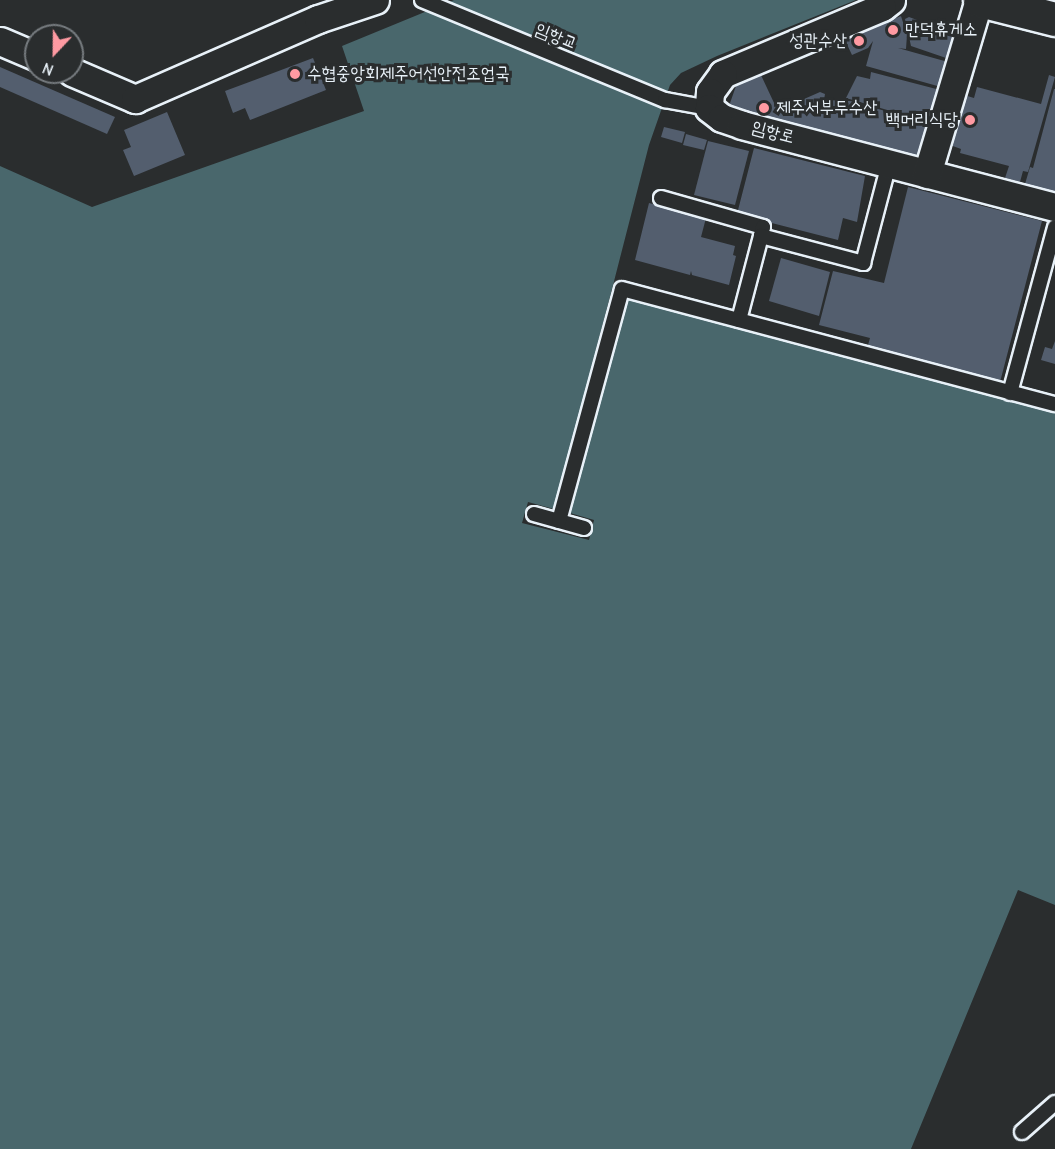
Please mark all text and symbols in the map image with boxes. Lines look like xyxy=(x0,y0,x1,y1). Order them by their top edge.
street label: 임항교 xyxy=(532,19,580,55)
place label: 만덕휴게소 xyxy=(905,19,977,41)
marker: 만덕휴게소 xyxy=(886,23,900,37)
north arrow xyxy=(24,24,84,84)
place label: 성관수산 xyxy=(789,30,847,52)
marker: 성관수산 xyxy=(852,34,866,48)
text: N xyxy=(40,59,56,79)
place label: 수협중앙회제주어선안전조업국 xyxy=(307,63,510,85)
marker: 수협중앙회제주어선안전조업국 xyxy=(288,67,302,81)
place label: 제주서부두수산 xyxy=(776,97,877,119)
marker: 제주서부두수산 xyxy=(757,101,771,115)
place label: 백머리식당 xyxy=(886,109,958,131)
marker: 백머리식당 xyxy=(963,113,977,127)
street label: 임항로 xyxy=(749,117,797,149)

